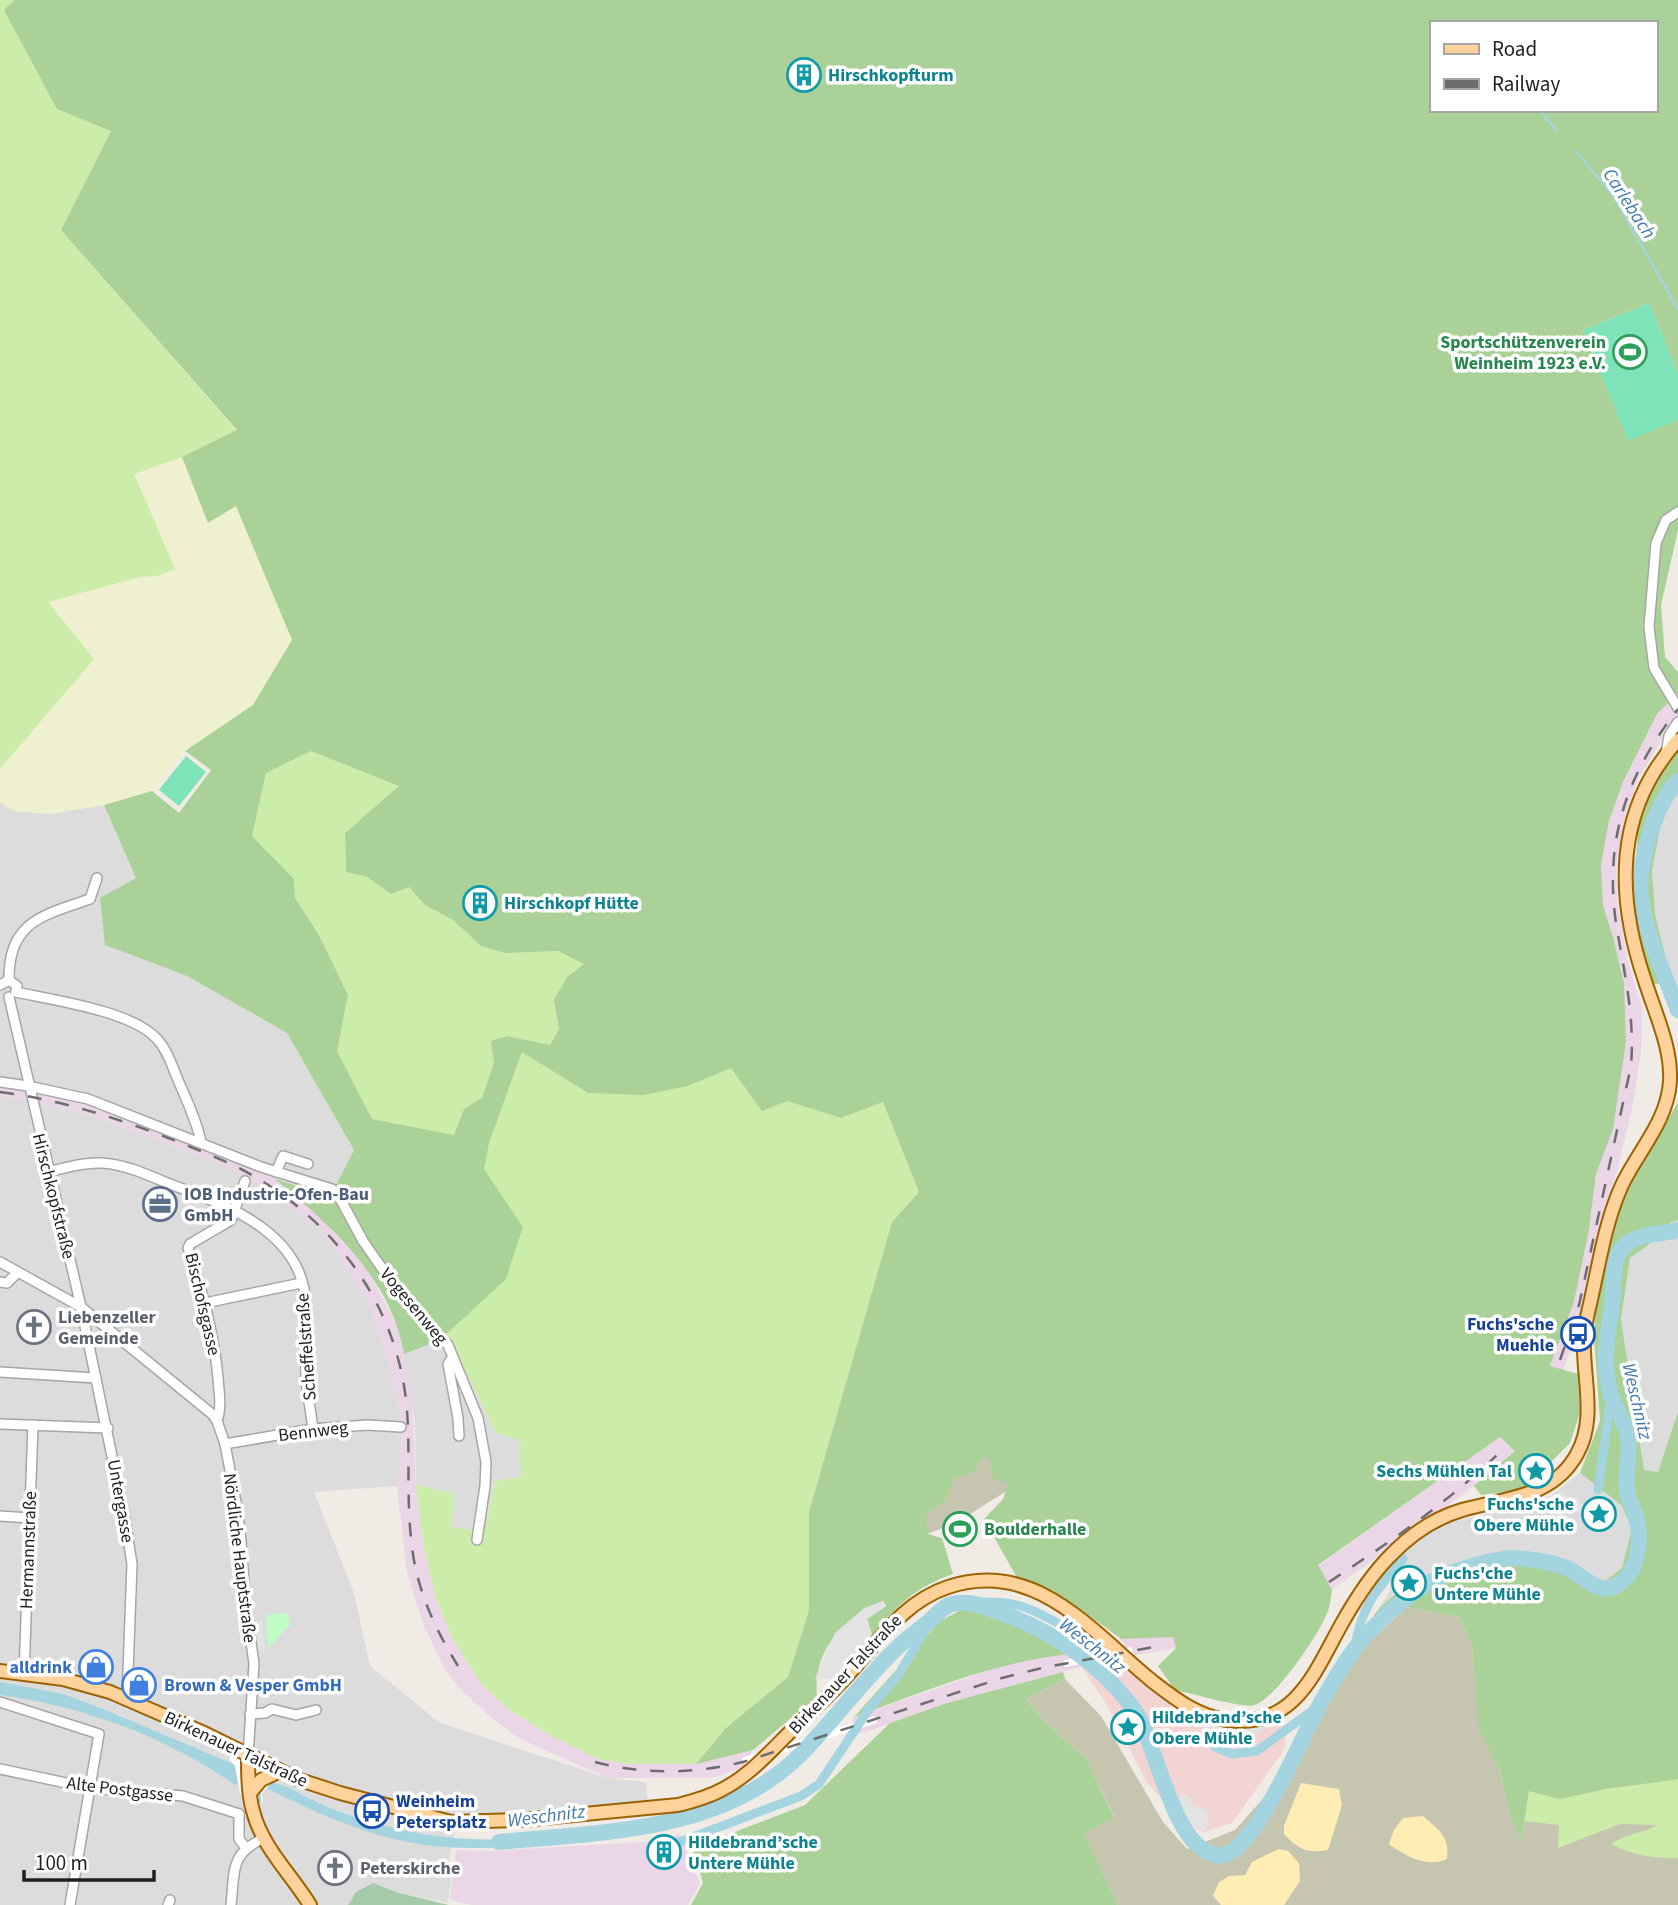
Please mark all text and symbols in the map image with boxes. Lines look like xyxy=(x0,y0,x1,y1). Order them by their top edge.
legend xyxy=(1430,21,1657,112)
text: Road xyxy=(1492,34,1537,64)
building icon: Hirschkopfturm xyxy=(785,56,823,94)
place label: Hirschkopfturm xyxy=(828,63,954,88)
text: Railway xyxy=(1492,69,1560,99)
water label: Carlebach xyxy=(1596,163,1662,245)
place label: Sportschützenverein Weinheim 1923 e.V. xyxy=(1440,330,1606,376)
sports icon: Sportschützenverein Weinheim 1923 e.V. xyxy=(1611,333,1649,371)
building icon: Hirschkopf Hütte xyxy=(461,884,499,922)
place label: Hirschkopf Hütte xyxy=(504,891,639,916)
street label: Hirschkopfstraße xyxy=(26,1131,81,1262)
place label: IOB Industrie-Ofen-Bau GmbH xyxy=(184,1182,369,1228)
office icon: IOB Industrie-Ofen-Bau GmbH xyxy=(141,1185,179,1223)
street label: Bischofsgasse xyxy=(179,1250,227,1358)
street label: Vogesenweg xyxy=(374,1262,453,1350)
street label: Scheffelstraße xyxy=(290,1292,323,1402)
place label: Liebenzeller Gemeinde xyxy=(58,1305,157,1351)
church icon: Liebenzeller Gemeinde xyxy=(15,1308,53,1346)
place label: Fuchs'sche Muehle xyxy=(1467,1312,1554,1358)
bus stop icon: Fuchs'sche Muehle xyxy=(1559,1315,1597,1353)
water label: Weschnitz xyxy=(1615,1360,1659,1443)
street label: Bennweg xyxy=(277,1415,349,1448)
place icon: Sechs Mühlen Tal xyxy=(1517,1452,1555,1490)
street label: Untergasse xyxy=(101,1457,140,1545)
place label: Sechs Mühlen Tal xyxy=(1376,1459,1512,1484)
street label: Nördliche Hauptstraße xyxy=(217,1472,262,1644)
street label: Hermannstraße xyxy=(14,1491,43,1609)
place label: Fuchs'sche Obere Mühle xyxy=(1473,1492,1574,1538)
place icon: Fuchs'sche Obere Mühle xyxy=(1580,1495,1618,1533)
sports icon: Boulderhalle xyxy=(941,1510,979,1548)
place label: Boulderhalle xyxy=(984,1517,1086,1542)
place label: Fuchs'che Untere Mühle xyxy=(1434,1561,1541,1607)
place icon: Fuchs'che Untere Mühle xyxy=(1390,1564,1428,1602)
street label: Birkenauer Talstraße xyxy=(783,1609,908,1740)
water label: Weschnitz xyxy=(1053,1612,1132,1681)
shop icon: alldrink xyxy=(77,1648,115,1686)
place label: alldrink xyxy=(10,1655,72,1680)
shop icon: Brown & Vesper GmbH xyxy=(120,1666,158,1704)
place label: Brown & Vesper GmbH xyxy=(164,1673,342,1698)
street label: Birkenauer Talstraße xyxy=(160,1705,312,1794)
place label: Hildebrand’sche Obere Mühle xyxy=(1152,1705,1282,1751)
place icon: Hildebrand’sche Obere Mühle xyxy=(1109,1708,1147,1746)
street label: Alte Postgasse xyxy=(65,1771,175,1808)
place label: Weinheim Petersplatz xyxy=(396,1789,486,1835)
bus stop icon: Weinheim Petersplatz xyxy=(353,1792,391,1830)
water label: Weschnitz xyxy=(506,1798,588,1835)
place label: Hildebrand’sche Untere Mühle xyxy=(688,1830,818,1876)
building icon: Hildebrand’sche Untere Mühle xyxy=(645,1833,683,1871)
scale bar xyxy=(24,1839,154,1883)
text: 100 m xyxy=(35,1848,88,1878)
church icon: Peterskirche xyxy=(316,1849,354,1887)
place label: Peterskirche xyxy=(360,1856,460,1881)

